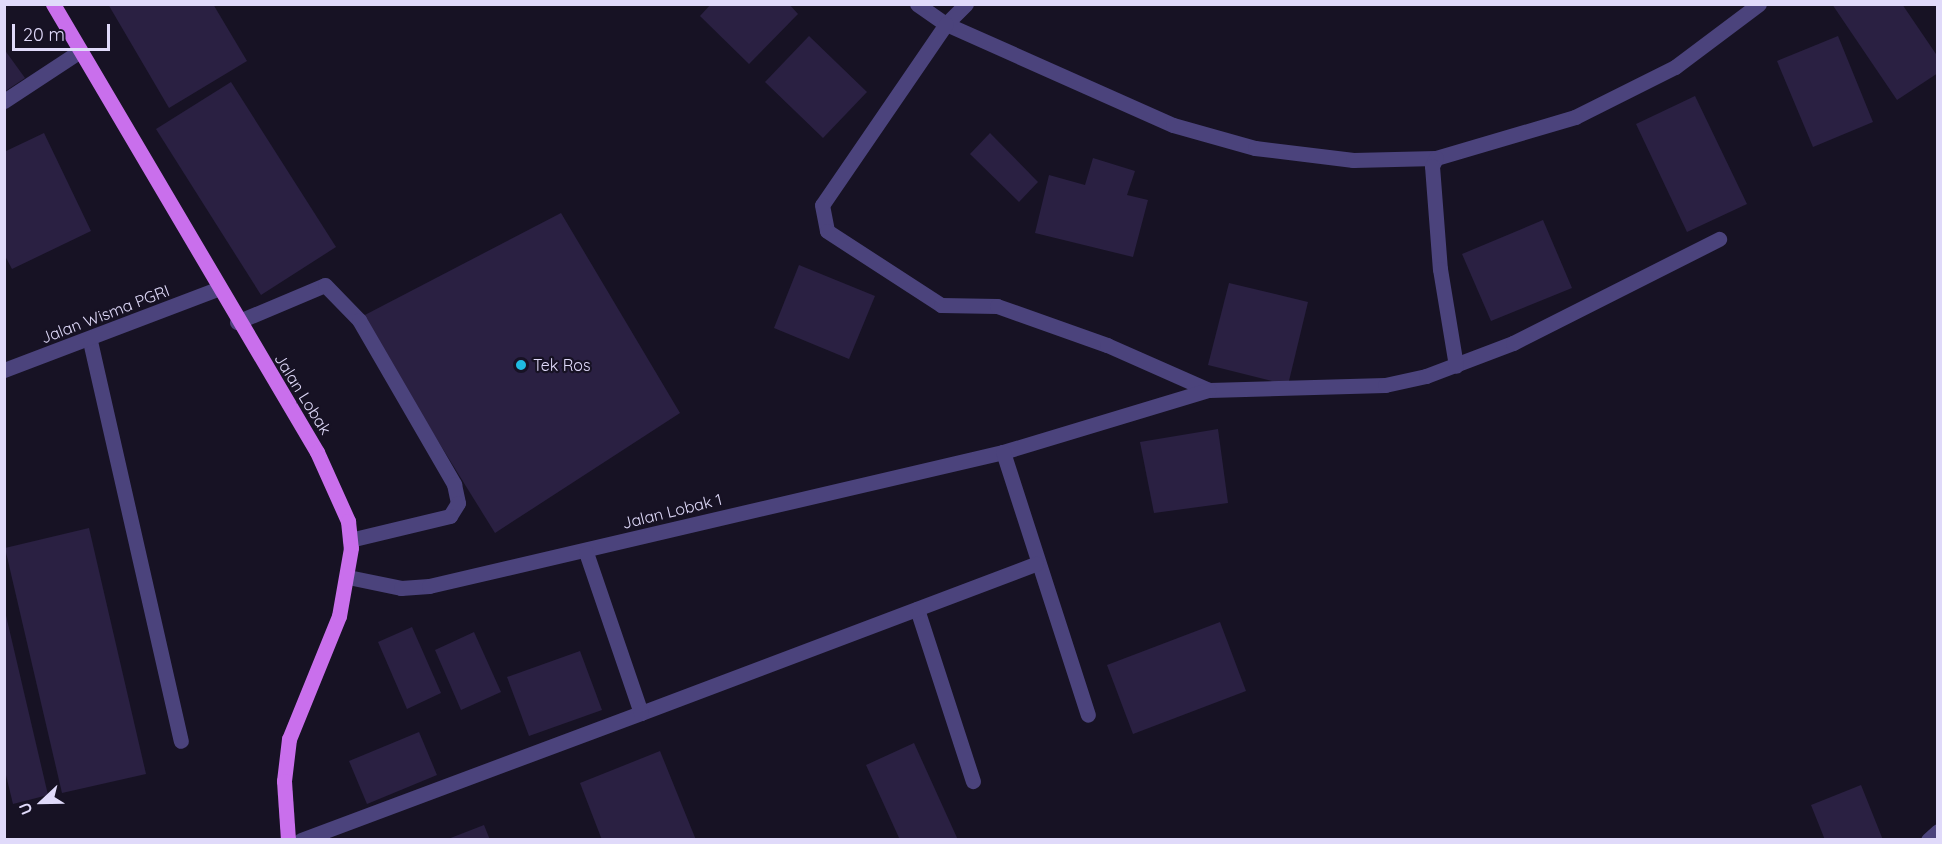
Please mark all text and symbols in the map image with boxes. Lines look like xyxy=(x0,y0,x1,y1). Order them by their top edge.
scale bar xyxy=(15,12,112,50)
text: 20 m xyxy=(23,23,65,46)
street label: Jalan Wisma PGRI xyxy=(38,281,172,347)
street label: Jalan Lobak xyxy=(270,350,336,438)
place label: Tek Ros xyxy=(533,355,591,375)
marker: Tek Ros xyxy=(514,358,528,372)
street label: Jalan Lobak 1 xyxy=(620,489,724,533)
north arrow xyxy=(12,772,72,832)
text: U xyxy=(14,800,37,818)

